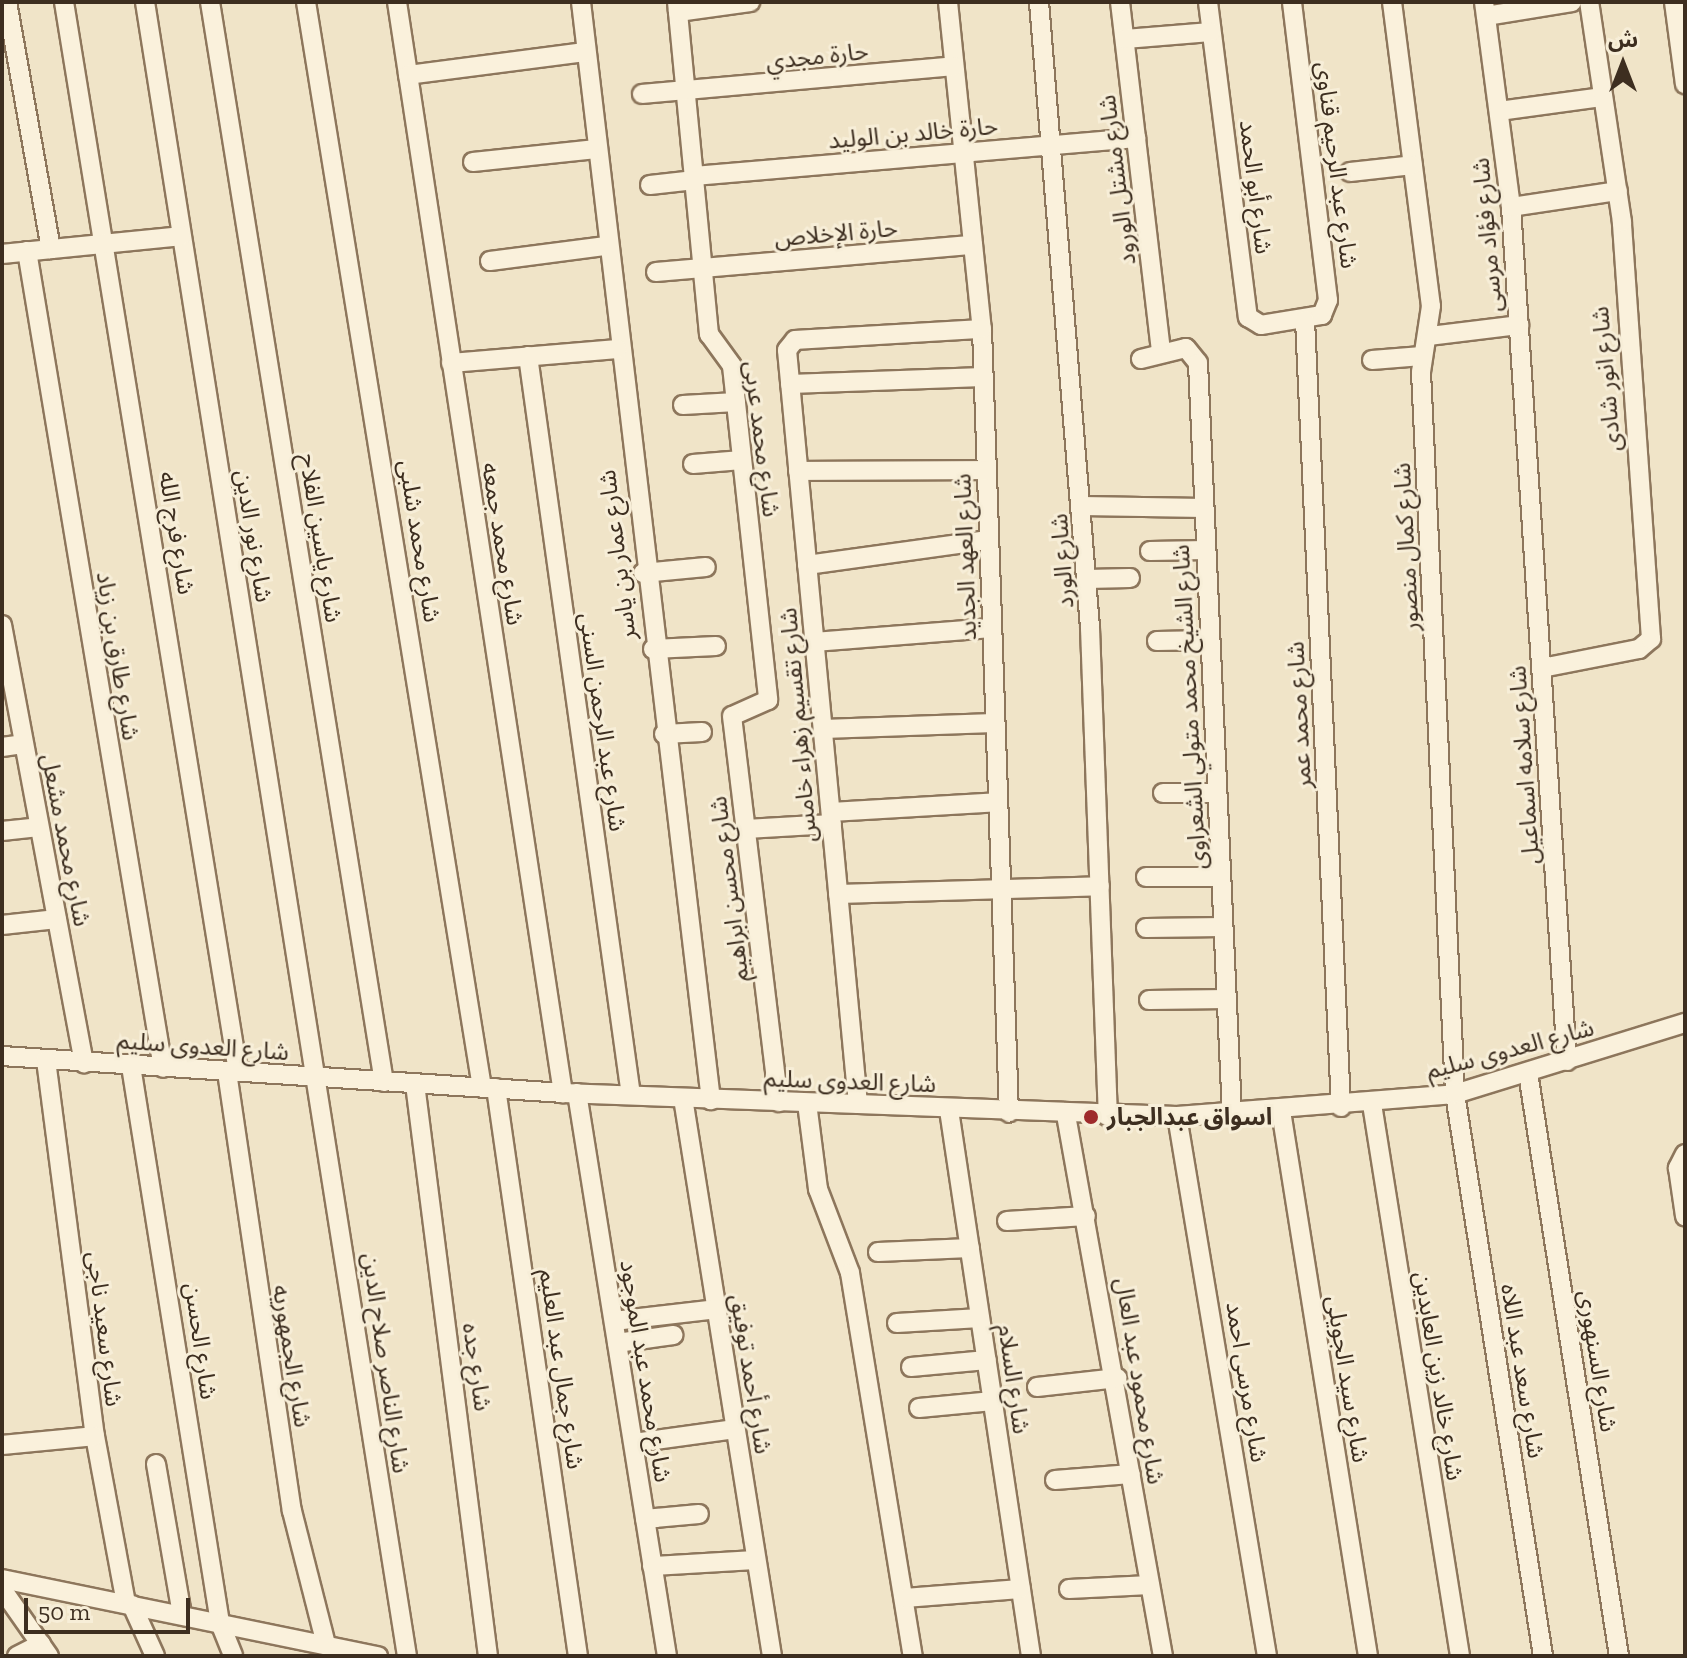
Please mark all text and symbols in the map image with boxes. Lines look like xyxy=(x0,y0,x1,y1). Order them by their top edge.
north arrow xyxy=(1583,24,1663,104)
text: ش xyxy=(1608,26,1638,53)
street label: حارة مجدي xyxy=(764,36,870,76)
street label: شارع عبد الرحيم قناوى xyxy=(1310,60,1364,270)
street label: شارع مشتل الورود xyxy=(1092,93,1142,267)
street label: حارة خالد بن الوليد xyxy=(827,111,999,155)
street label: شارع أبو الحمد xyxy=(1233,118,1279,256)
street label: شارع فؤاد مرسى xyxy=(1466,157,1508,313)
street label: حارة الإخلاص xyxy=(773,213,899,253)
street label: شارع انور شادى xyxy=(1585,305,1627,453)
street label: شارع محمد عربى xyxy=(738,359,786,519)
street label: شارع ياسين الفلاح xyxy=(293,451,349,625)
street label: شارع محمد شلبى xyxy=(393,458,447,624)
street label: شارع محمد جمعه xyxy=(476,461,530,627)
street label: شارع كمال منصور xyxy=(1387,462,1425,632)
street label: شارع نور الدين xyxy=(229,468,279,604)
street label: شارع عمار بن ياسر xyxy=(592,468,642,642)
street label: شارع فرج الله xyxy=(153,469,201,597)
street label: شارع العهد الجديد xyxy=(948,473,982,641)
street label: شارع الورد xyxy=(1044,513,1080,609)
street label: شارع الشيخ محمد متولي الشعراوى xyxy=(1166,544,1212,870)
street label: شارع طارق بن زياد xyxy=(90,569,146,743)
street label: شارع تقسيم زهراء خامس xyxy=(773,607,823,843)
street label: شارع عبد الرحمن السنى xyxy=(573,611,633,833)
street label: شارع محمد عمر xyxy=(1281,641,1317,789)
street label: شارع سلامه اسماعيل xyxy=(1503,665,1545,865)
street label: شارع محمد مشعل xyxy=(35,751,97,929)
street label: شارع محسن ابراهيم xyxy=(703,795,755,983)
street label: شارع العدوى سليم xyxy=(1423,1013,1597,1085)
street label: شارع العدوى سليم xyxy=(116,1026,290,1066)
street label: شارع العدوى سليم xyxy=(763,1064,937,1098)
place label: اسواق عبدالجبار xyxy=(1107,1103,1272,1131)
marker: اسواق عبدالجبار xyxy=(1082,1108,1100,1126)
street label: شارع سعيد ناجى xyxy=(81,1250,129,1408)
street label: شارع الناصر صلاح الدين xyxy=(356,1251,416,1475)
street label: شارع محمد عبد الموجود xyxy=(614,1258,678,1484)
street label: شارع جمال عبد العليم xyxy=(534,1267,590,1471)
street label: شارع خالد زين العابدين xyxy=(1408,1269,1470,1483)
street label: شارع محمود عبد العال xyxy=(1109,1276,1171,1486)
street label: شارع الحسن xyxy=(179,1281,223,1401)
street label: شارع سعد عبد اللاه xyxy=(1495,1282,1551,1460)
street label: شارع الجمهوريه xyxy=(267,1283,317,1429)
street label: شارع السنهورى xyxy=(1573,1288,1623,1434)
street label: شارع أحمد توفيق xyxy=(724,1292,778,1456)
street label: شارع سيد الجويلى xyxy=(1321,1293,1375,1465)
street label: شارع مرسى احمد xyxy=(1220,1300,1274,1464)
street label: شارع جده xyxy=(457,1321,497,1413)
street label: شارع السلام xyxy=(992,1322,1036,1436)
scale bar xyxy=(28,1582,194,1632)
text: 50 m xyxy=(38,1597,90,1626)

